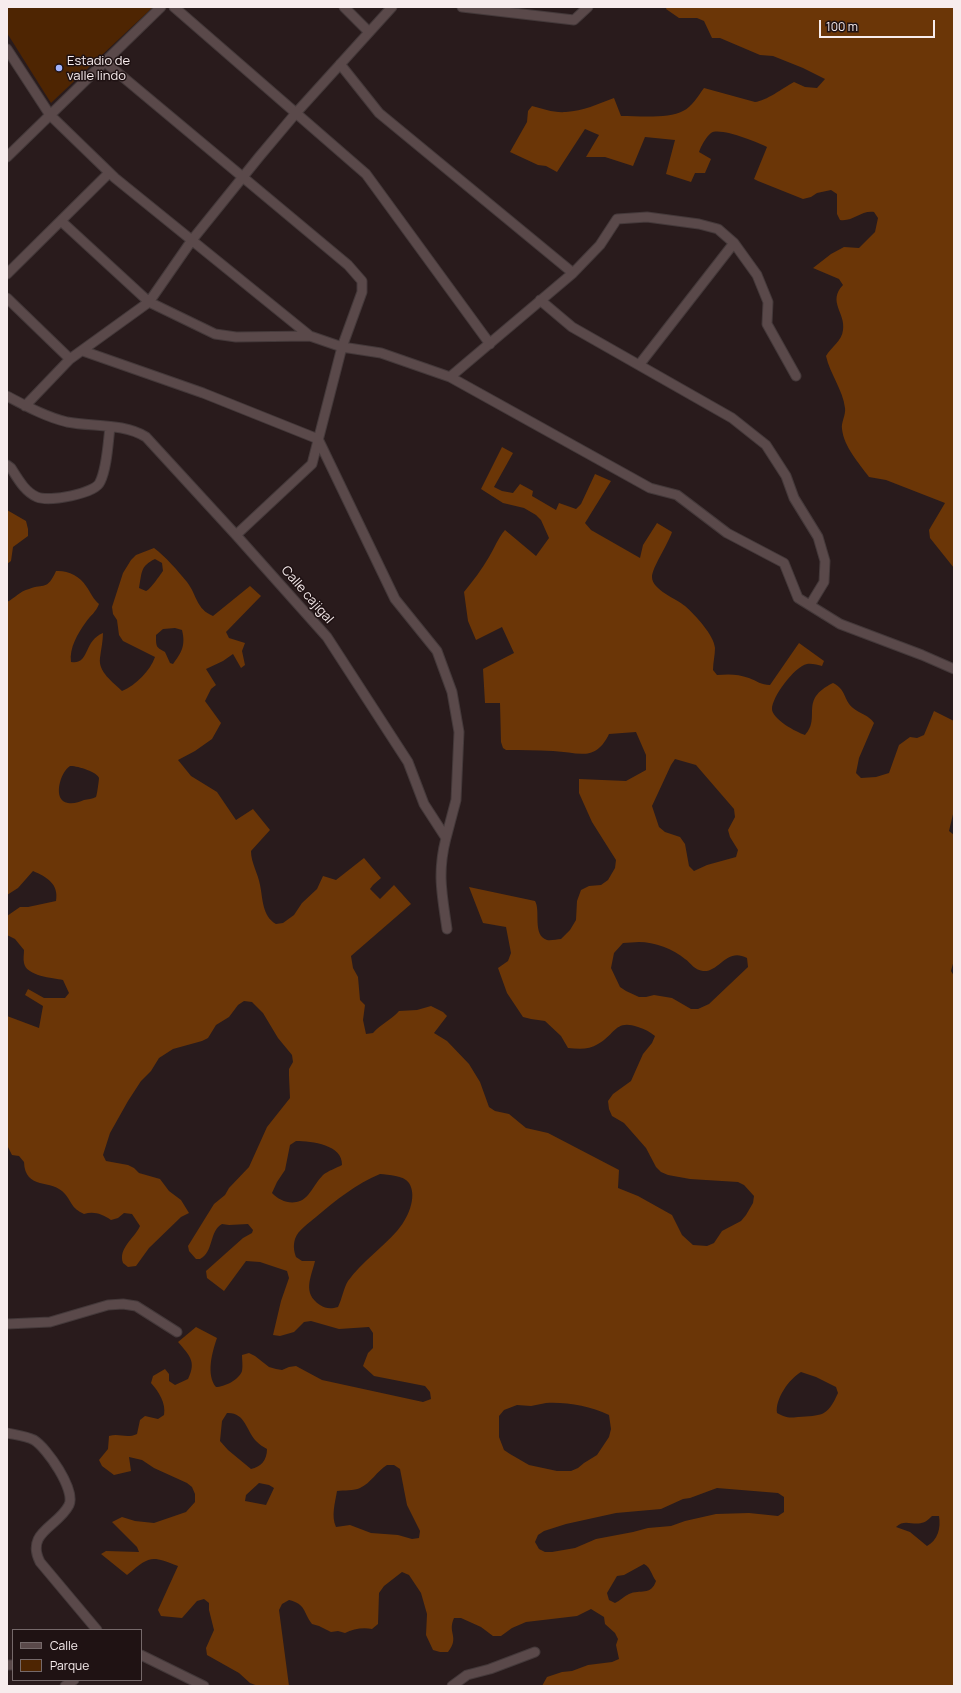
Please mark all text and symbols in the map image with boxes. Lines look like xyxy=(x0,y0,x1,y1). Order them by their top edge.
scale bar xyxy=(821,12,937,38)
text: 100 m xyxy=(826,18,858,35)
place label: Estadio de valle lindo xyxy=(67,53,130,84)
marker: Estadio de valle lindo xyxy=(54,63,64,73)
street label: Calle cajigal xyxy=(278,563,336,627)
legend xyxy=(12,1629,142,1681)
text: Calle xyxy=(50,1637,78,1654)
text: Parque xyxy=(50,1657,89,1674)

